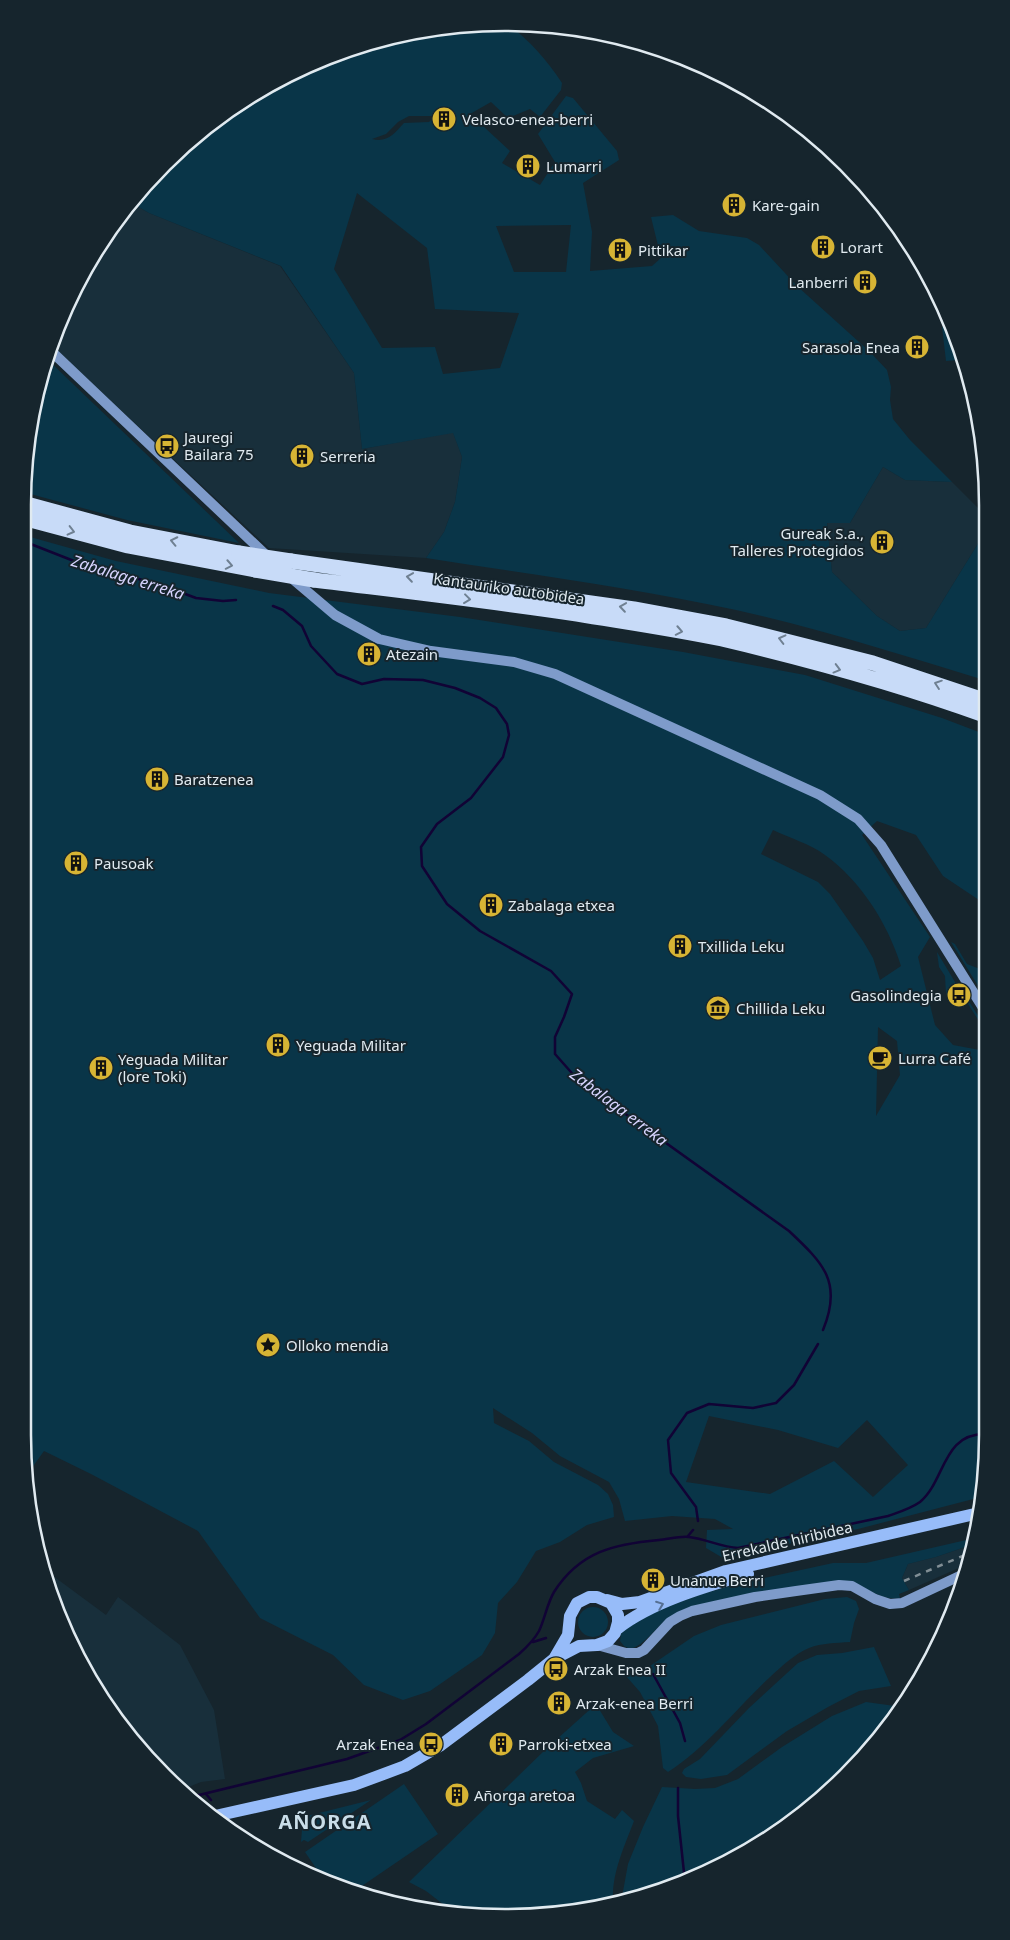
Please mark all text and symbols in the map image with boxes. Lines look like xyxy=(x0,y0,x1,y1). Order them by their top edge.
building icon: Velasco-enea-berri xyxy=(431,106,457,132)
place label: Velasco-enea-berri xyxy=(462,109,593,129)
building icon: Lumarri xyxy=(515,153,541,179)
place label: Lumarri xyxy=(546,156,602,176)
building icon: Kare-gain xyxy=(721,192,747,218)
place label: Kare-gain xyxy=(752,195,820,215)
building icon: Lorart xyxy=(810,234,836,260)
building icon: Pittikar xyxy=(607,237,633,263)
place label: Lorart xyxy=(840,237,883,257)
place label: Pittikar xyxy=(638,240,688,260)
building icon: Lanberri xyxy=(852,269,878,295)
place label: Lanberri xyxy=(789,272,848,292)
building icon: Sarasola Enea xyxy=(904,334,930,360)
place label: Sarasola Enea xyxy=(802,337,900,357)
place label: Jauregi Bailara 75 xyxy=(182,427,254,464)
bus stop icon: Jauregi Bailara 75 xyxy=(154,433,180,459)
building icon: Serreria xyxy=(289,443,315,469)
place label: Serreria xyxy=(320,446,376,466)
place label: Gureak S.a., Talleres Protegidos xyxy=(730,523,864,560)
one-way arrow xyxy=(66,525,75,536)
building icon: Gureak S.a., Talleres Protegidos xyxy=(869,529,895,555)
one-way arrow xyxy=(170,536,179,547)
water label: Zabalaga erreka xyxy=(68,549,187,605)
one-way arrow xyxy=(225,560,234,570)
street label: Kantauriko autobidea xyxy=(432,567,586,609)
one-way arrow xyxy=(405,572,413,583)
one-way arrow xyxy=(462,594,471,604)
one-way arrow xyxy=(618,602,626,613)
one-way arrow xyxy=(675,626,684,636)
one-way arrow xyxy=(777,634,786,645)
building icon: Atezain xyxy=(356,641,382,667)
place label: Atezain xyxy=(386,644,438,664)
one-way arrow xyxy=(833,663,842,674)
one-way arrow xyxy=(934,679,943,689)
building icon: Baratzenea xyxy=(144,766,170,792)
place label: Baratzenea xyxy=(174,769,254,789)
building icon: Pausoak xyxy=(63,850,89,876)
place label: Pausoak xyxy=(94,853,153,873)
building icon: Zabalaga etxea xyxy=(478,892,504,918)
place label: Zabalaga etxea xyxy=(508,895,615,915)
building icon: Txillida Leku xyxy=(667,933,693,959)
place label: Txillida Leku xyxy=(698,936,785,956)
bus stop icon: Gasolindegia xyxy=(946,982,972,1008)
place label: Gasolindegia xyxy=(850,985,942,1005)
museum icon: Chillida Leku xyxy=(705,995,731,1021)
place label: Chillida Leku xyxy=(736,998,825,1018)
building icon: Yeguada Militar xyxy=(265,1032,291,1058)
place label: Yeguada Militar xyxy=(296,1035,406,1055)
cafe icon: Lurra Café xyxy=(867,1045,893,1071)
place label: Lurra Café xyxy=(898,1048,971,1068)
place label: Yeguada Militar (lore Toki) xyxy=(118,1049,228,1086)
building icon: Yeguada Militar (lore Toki) xyxy=(88,1055,114,1081)
water label: Zabalaga erreka xyxy=(565,1062,672,1151)
place icon: Olloko mendia xyxy=(255,1332,281,1358)
place label: Olloko mendia xyxy=(286,1335,389,1355)
street label: Errekalde hiribidea xyxy=(720,1516,854,1566)
building icon: Unanue Berri xyxy=(640,1567,666,1593)
place label: Unanue Berri xyxy=(670,1570,764,1590)
one-way arrow xyxy=(655,1601,664,1611)
bus stop icon: Arzak Enea II xyxy=(543,1656,569,1682)
place label: Arzak Enea II xyxy=(574,1659,666,1679)
building icon: Arzak-enea Berri xyxy=(546,1690,572,1716)
place label: Arzak-enea Berri xyxy=(576,1693,693,1713)
bus stop icon: Arzak Enea xyxy=(418,1731,444,1757)
building icon: Parroki-etxea xyxy=(488,1731,514,1757)
place label: Arzak Enea xyxy=(336,1734,414,1754)
place label: Parroki-etxea xyxy=(518,1734,612,1754)
building icon: Añorga aretoa xyxy=(444,1782,470,1808)
place label: Añorga aretoa xyxy=(474,1785,575,1805)
district label: AÑORGA xyxy=(278,1808,372,1835)

